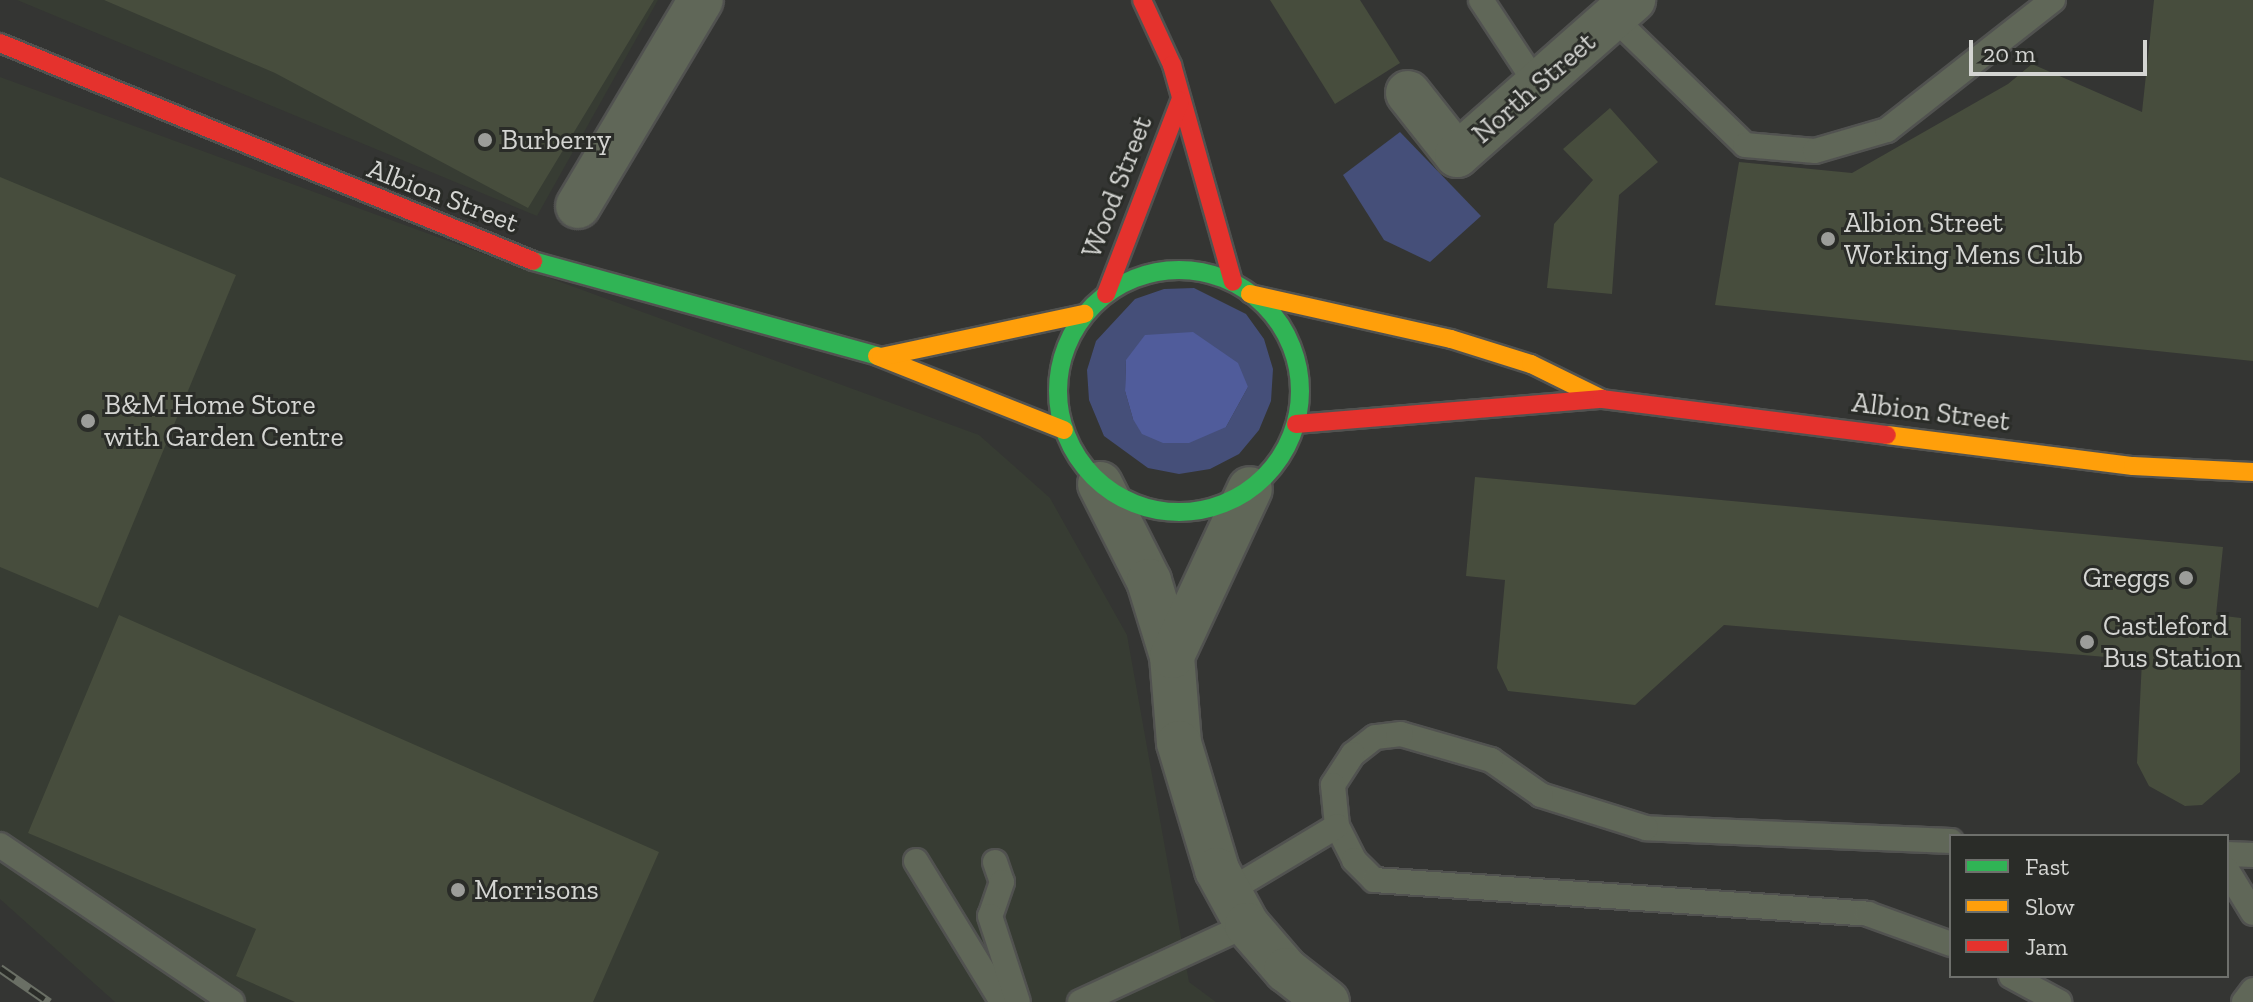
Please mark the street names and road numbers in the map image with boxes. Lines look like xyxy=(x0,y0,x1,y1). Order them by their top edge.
street label: North Street xyxy=(1465,25,1603,151)
street label: Wood Street xyxy=(1075,111,1159,263)
street label: Albion Street xyxy=(363,152,523,240)
street label: Albion Street xyxy=(1850,386,2012,438)

